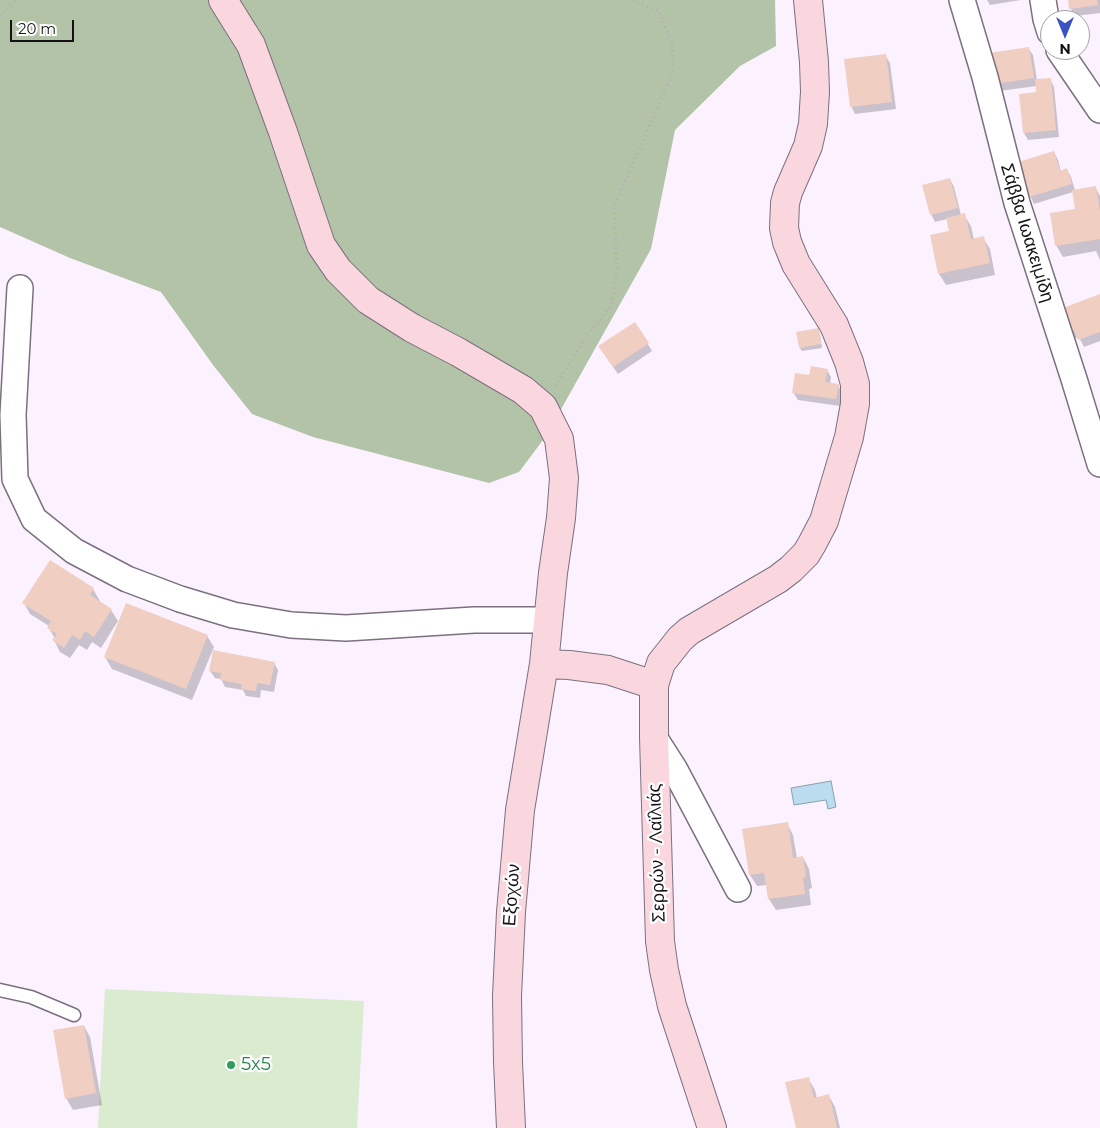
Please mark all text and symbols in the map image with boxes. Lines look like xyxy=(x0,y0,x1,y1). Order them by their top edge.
scale bar xyxy=(12,10,76,42)
north arrow xyxy=(1040,10,1090,60)
text: 20 m xyxy=(18,19,56,38)
text: N xyxy=(1059,40,1071,58)
street label: Σάββα Ιωακειμίδη xyxy=(996,161,1058,305)
street label: Σερρών - Λαϊλιάς xyxy=(644,783,670,923)
street label: Εξοχών xyxy=(499,863,525,927)
place label: 5x5 xyxy=(241,1054,271,1076)
marker: 5x5 xyxy=(225,1059,237,1071)

